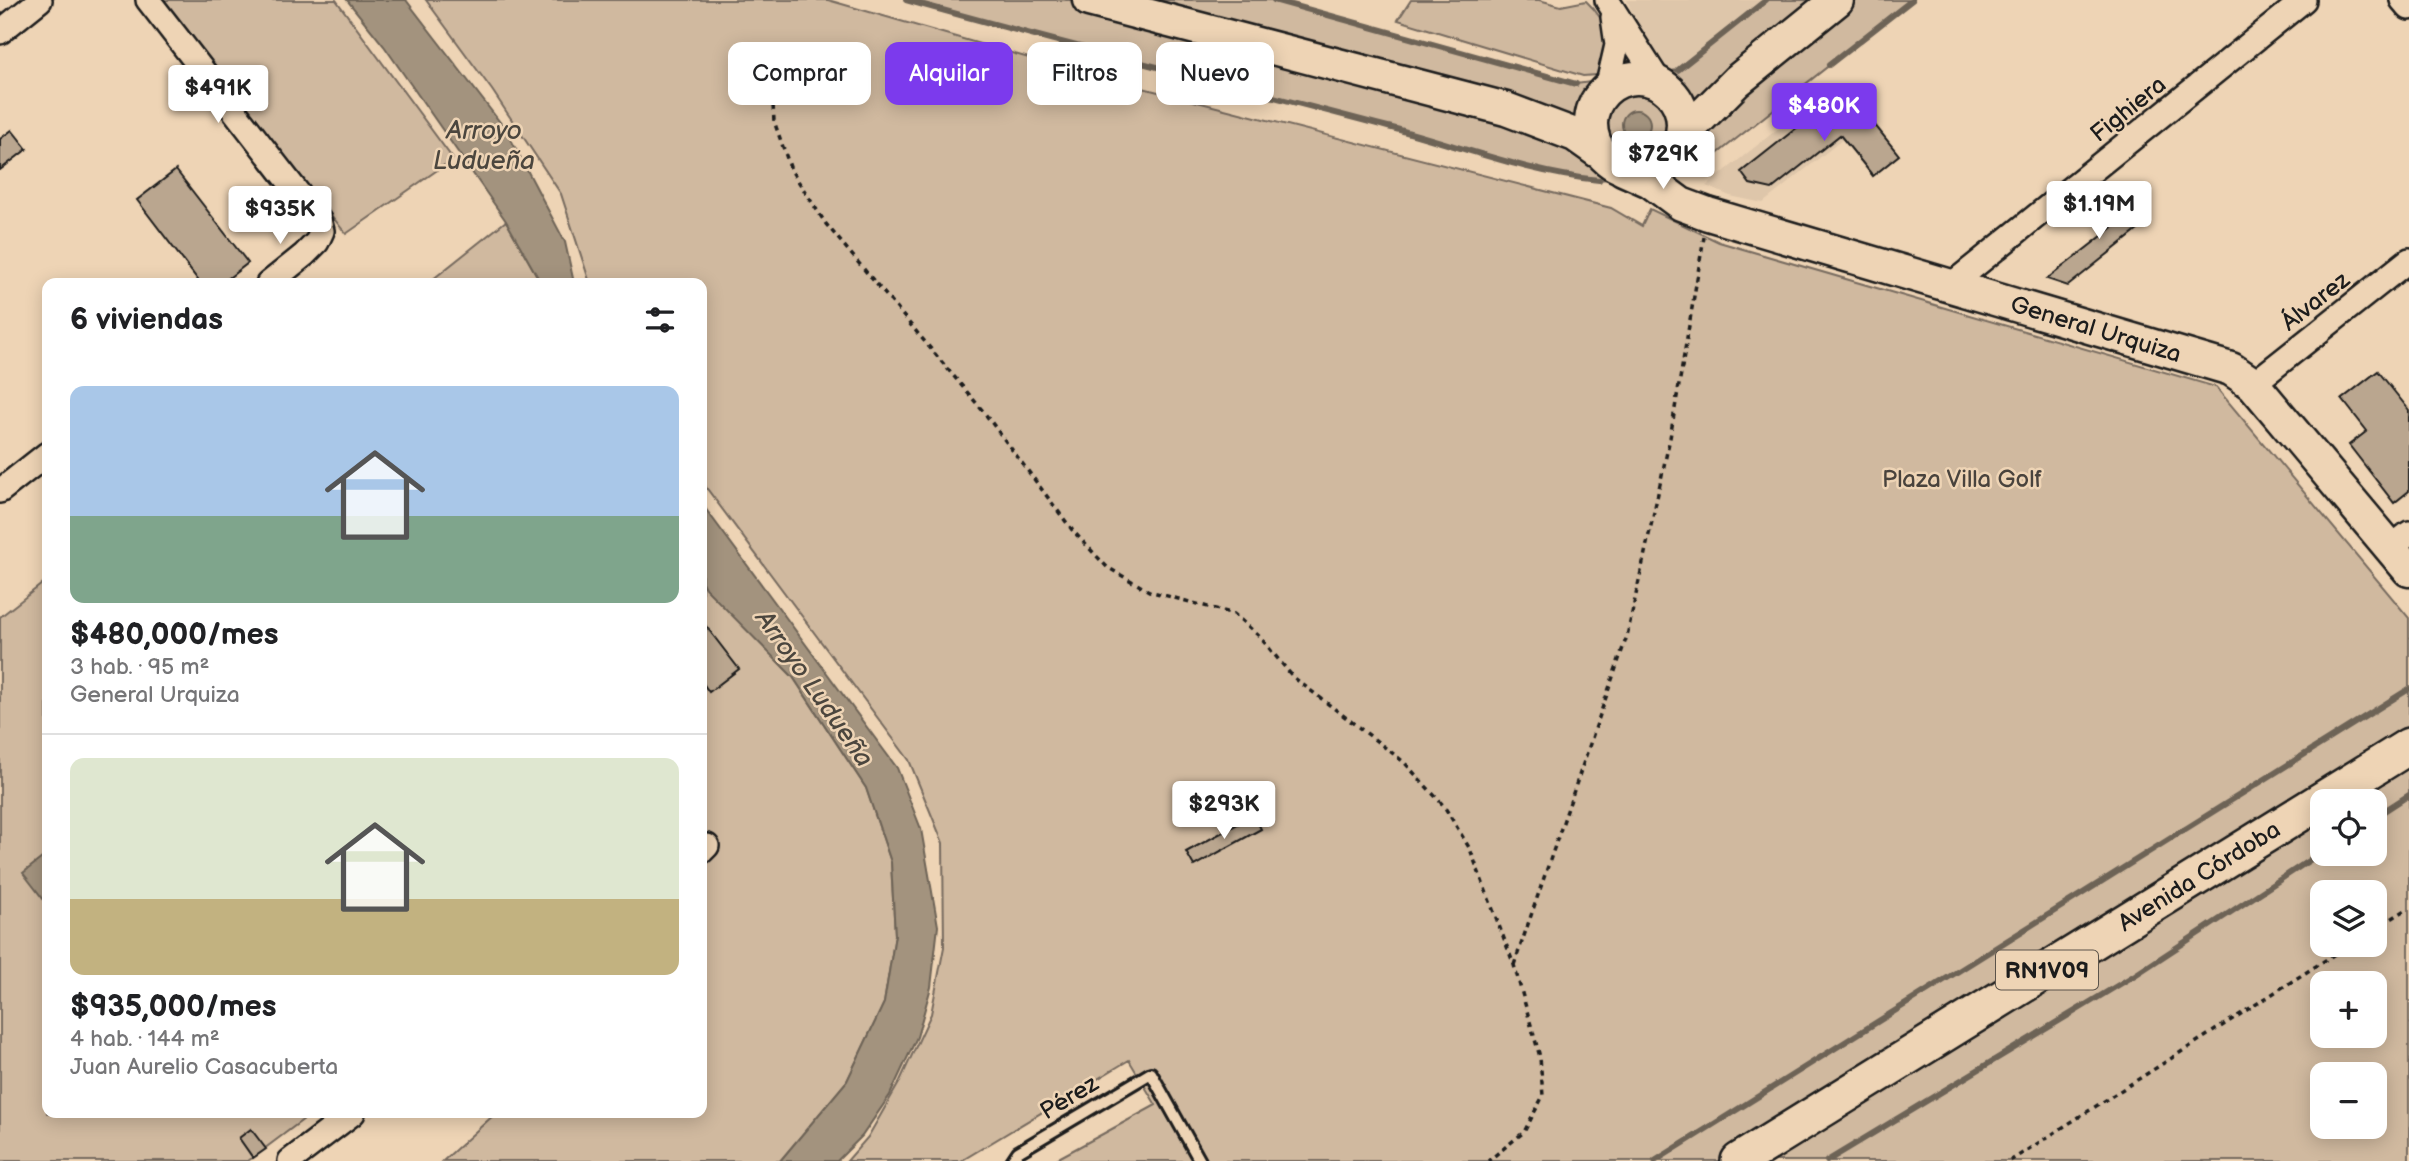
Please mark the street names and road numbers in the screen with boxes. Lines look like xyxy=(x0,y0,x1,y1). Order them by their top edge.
street label: Fighiera xyxy=(2085,70,2172,149)
street label: Álvarez xyxy=(2275,265,2356,337)
street label: General Urquiza xyxy=(2007,290,2185,369)
street label: Avenida Córdoba xyxy=(2113,815,2286,938)
road number: RN1V09 xyxy=(1996,951,2098,990)
street label: Pérez xyxy=(1035,1069,1104,1126)

